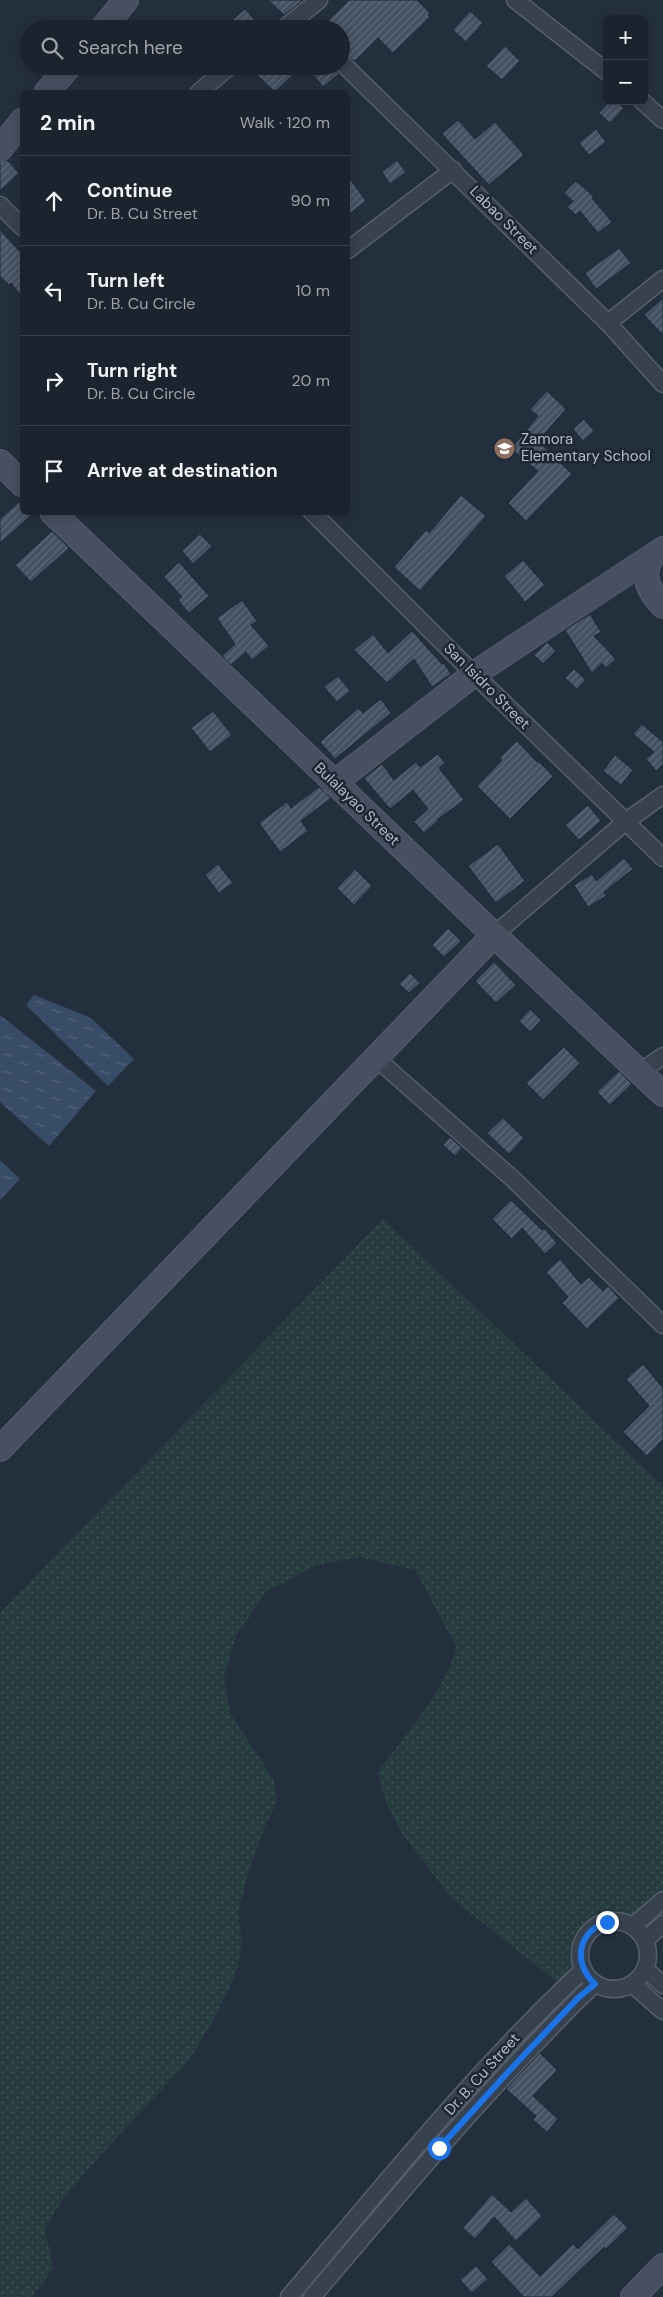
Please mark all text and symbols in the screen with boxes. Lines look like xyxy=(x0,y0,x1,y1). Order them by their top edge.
map controls xyxy=(603,15,648,105)
button: + xyxy=(603,15,648,60)
search box xyxy=(20,20,350,75)
icon: search xyxy=(38,34,66,62)
text: Search here xyxy=(78,35,183,60)
button: − xyxy=(603,60,648,105)
text: 2 min xyxy=(40,109,96,137)
text: Walk · 120 m xyxy=(240,112,330,133)
text: Continue xyxy=(87,178,173,203)
street label: Labao Street xyxy=(465,181,543,259)
icon: ahead xyxy=(40,187,68,215)
text: 90 m xyxy=(290,190,330,211)
text: Dr. B. Cu Street xyxy=(87,203,198,224)
text: Turn left xyxy=(87,268,165,293)
icon: left xyxy=(40,277,68,305)
text: 10 m xyxy=(296,280,330,301)
text: Dr. B. Cu Circle xyxy=(87,293,195,314)
text: Turn right xyxy=(87,358,177,383)
icon: right xyxy=(40,367,68,395)
text: 20 m xyxy=(291,370,330,391)
text: Dr. B. Cu Circle xyxy=(87,383,195,404)
place label: Zamora Elementary School xyxy=(521,429,651,466)
school or university icon: Zamora Elementary School xyxy=(493,436,517,460)
icon: arrive xyxy=(40,457,68,485)
text: Arrive at destination xyxy=(87,458,278,483)
street label: San Isidro Street xyxy=(440,639,535,734)
street label: Bulalayao Street xyxy=(310,758,404,850)
route end xyxy=(596,1911,619,1934)
street label: Dr. B. Cu Street xyxy=(440,2029,524,2119)
route start xyxy=(428,2137,451,2160)

